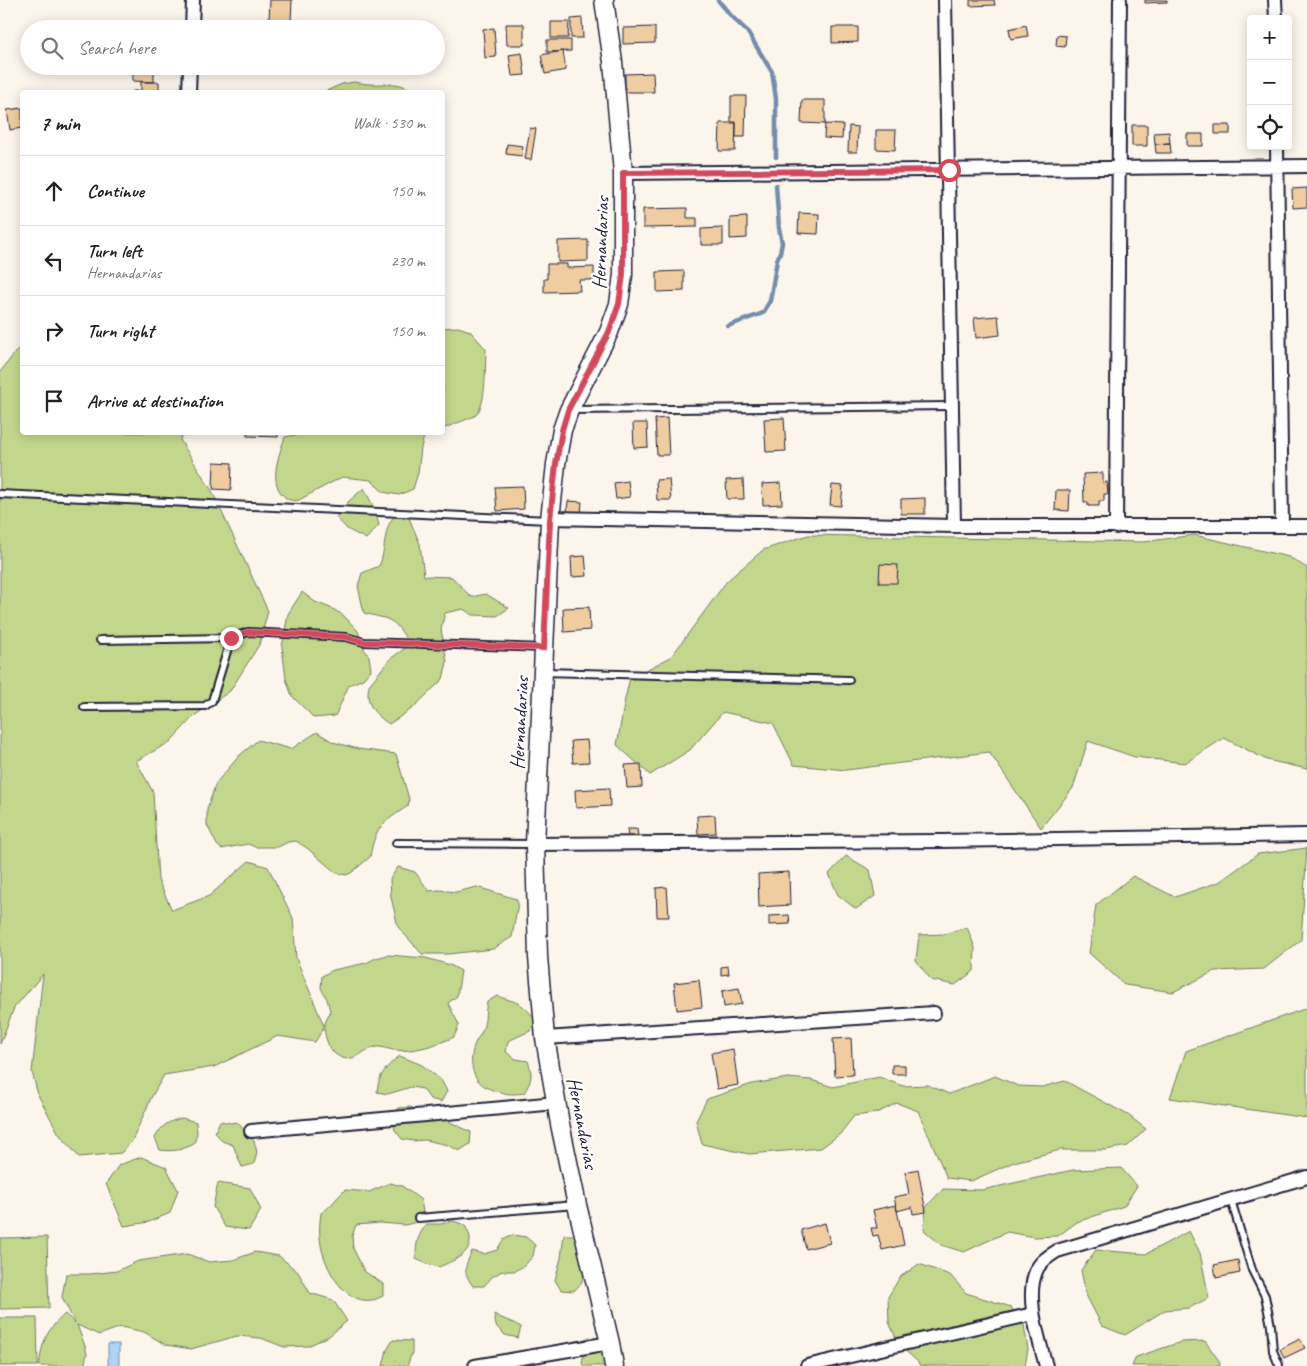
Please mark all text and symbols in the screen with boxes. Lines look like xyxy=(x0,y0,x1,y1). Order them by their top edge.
map controls xyxy=(1247,15,1292,150)
button: + xyxy=(1247,15,1292,60)
search box xyxy=(20,20,445,75)
icon: search xyxy=(38,34,66,62)
text: Search here xyxy=(78,36,155,60)
button: − xyxy=(1247,60,1292,105)
button: locate xyxy=(1247,105,1292,150)
text: 7 min xyxy=(40,110,80,136)
text: Walk · 530 m xyxy=(353,113,425,133)
route start xyxy=(938,159,961,182)
icon: ahead xyxy=(40,177,68,205)
text: Continue xyxy=(87,179,144,203)
text: 150 m xyxy=(391,181,425,201)
street label: Hernandarias xyxy=(586,194,615,290)
text: Turn left xyxy=(87,239,142,263)
icon: left xyxy=(40,247,68,275)
text: 230 m xyxy=(391,251,425,271)
text: Hernandarias xyxy=(87,263,161,283)
icon: right xyxy=(40,317,68,345)
text: Turn right xyxy=(87,319,154,343)
text: 150 m xyxy=(391,321,425,341)
icon: arrive xyxy=(40,387,68,415)
text: Arrive at destination xyxy=(87,389,223,413)
route end xyxy=(220,627,243,650)
street label: Hernandarias xyxy=(505,674,535,770)
street label: Hernandarias xyxy=(561,1075,604,1173)

